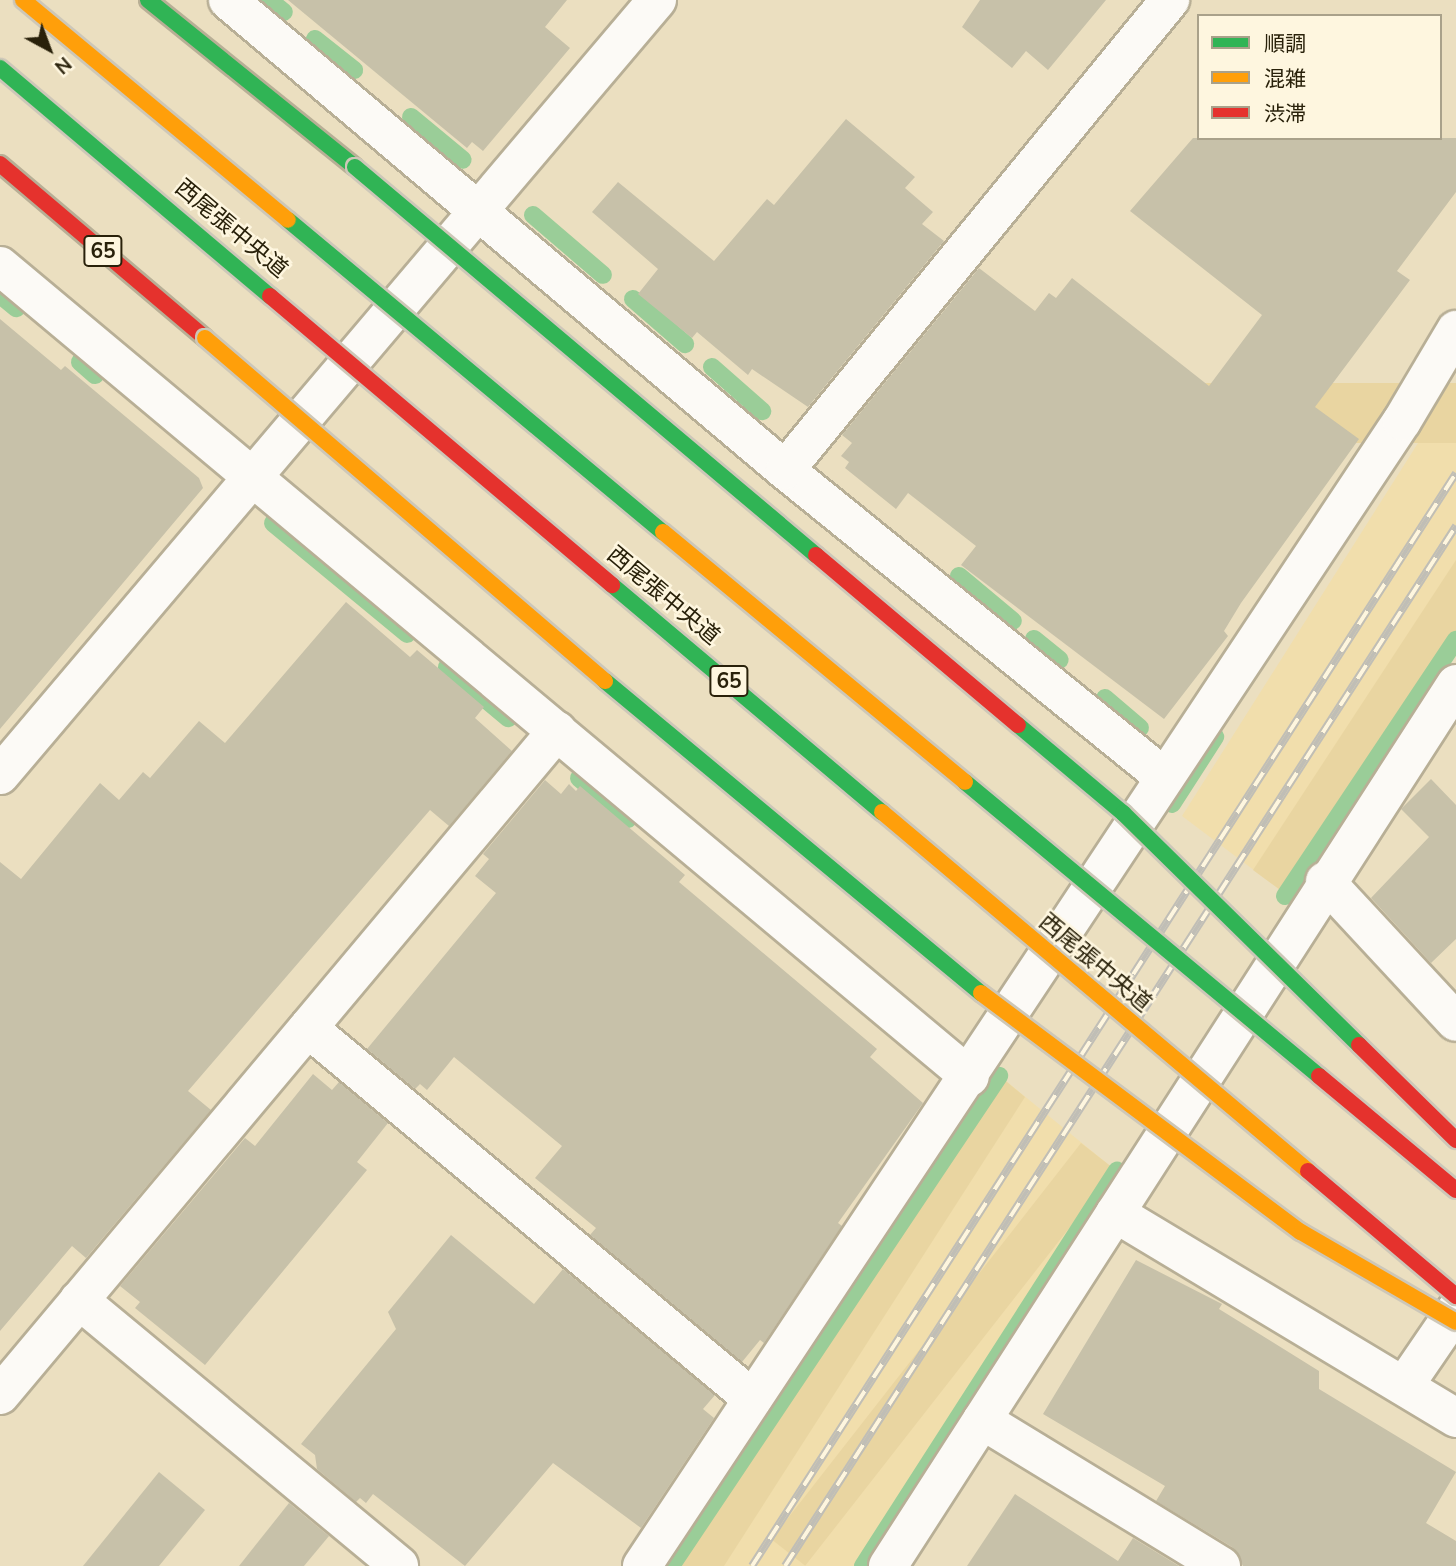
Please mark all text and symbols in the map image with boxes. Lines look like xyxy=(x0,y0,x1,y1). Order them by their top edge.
north arrow xyxy=(14,14,84,84)
legend xyxy=(1197,14,1442,140)
text: 順調 xyxy=(1264,30,1306,58)
text: N xyxy=(49,50,77,79)
text: 混雑 xyxy=(1264,65,1306,93)
text: 渋滞 xyxy=(1264,100,1306,128)
street label: 西尾張中央道 xyxy=(169,174,293,284)
road number: 65 xyxy=(82,233,124,268)
street label: 西尾張中央道 xyxy=(601,541,725,651)
road number: 65 xyxy=(708,664,750,698)
street label: 西尾張中央道 xyxy=(1033,908,1157,1018)

